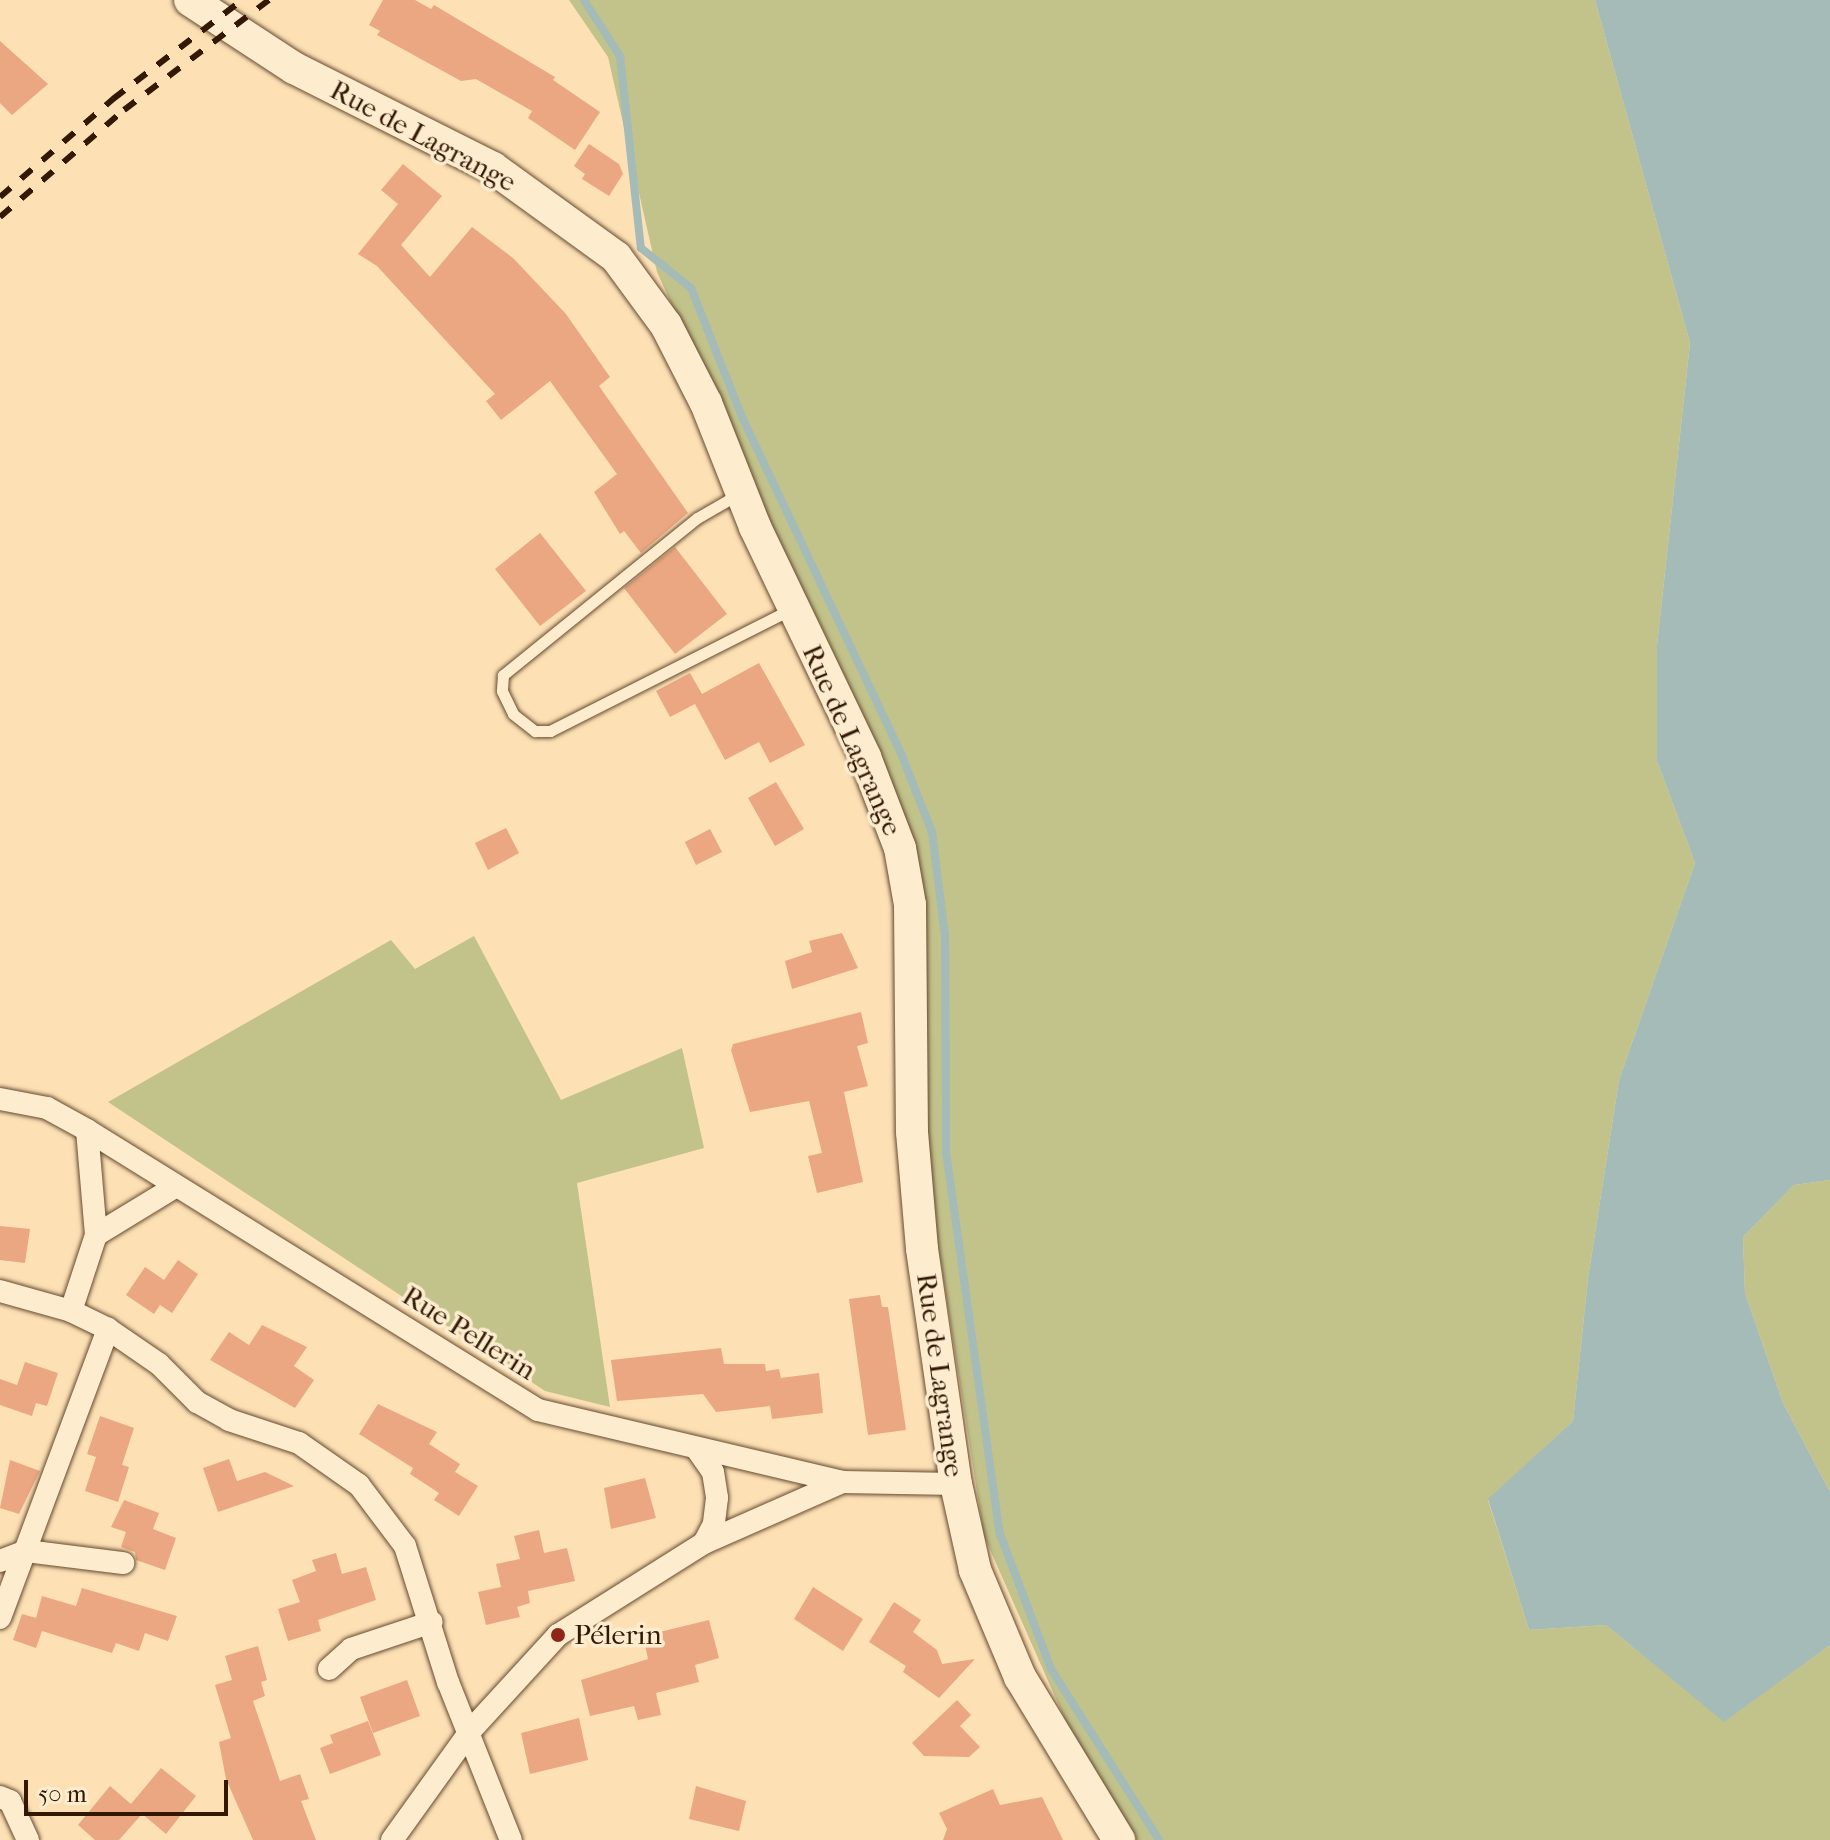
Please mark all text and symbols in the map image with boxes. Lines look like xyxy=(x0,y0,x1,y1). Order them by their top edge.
street label: Rue de Lagrange xyxy=(324,73,522,199)
street label: Rue de Lagrange xyxy=(795,639,909,841)
street label: Rue de Lagrange xyxy=(909,1271,971,1479)
street label: Rue Pellerin xyxy=(396,1279,542,1387)
place label: Pélerin xyxy=(574,1618,662,1652)
marker: Pélerin xyxy=(549,1626,567,1644)
scale bar xyxy=(28,1764,232,1814)
text: 50 m xyxy=(38,1780,87,1808)

